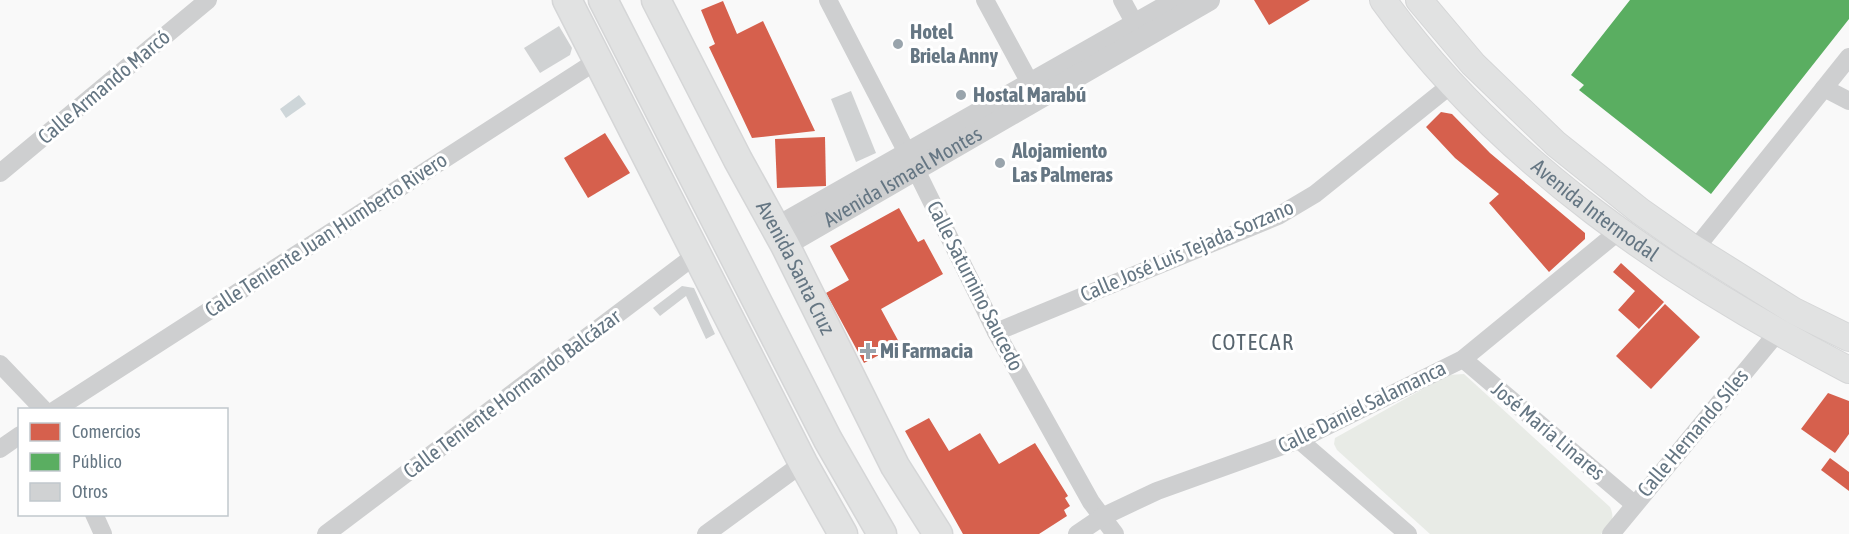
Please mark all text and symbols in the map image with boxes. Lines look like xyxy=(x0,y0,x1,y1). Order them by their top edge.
place label: Hotel Briela Anny xyxy=(910,19,998,67)
street label: Calle Armando Marcó xyxy=(33,24,174,148)
marker: Hotel Briela Anny xyxy=(891,37,905,51)
place label: Hostal Marabú xyxy=(973,82,1086,106)
marker: Hostal Marabú xyxy=(954,88,968,102)
street label: Avenida Ismael Montes xyxy=(819,121,986,231)
place label: Alojamiento Las Palmeras xyxy=(1011,138,1114,186)
street label: Calle Teniente Juan Humberto Rivero xyxy=(200,147,451,321)
street label: Avenida Intermodal xyxy=(1527,154,1664,266)
marker: Alojamiento Las Palmeras xyxy=(993,156,1007,170)
street label: Calle José Luis Tejada Sorzano xyxy=(1076,194,1297,306)
street label: Avenida Santa Cruz xyxy=(752,196,841,338)
street label: Calle Saturnino Saucedo xyxy=(923,197,1029,374)
street label: Calle Teniente Hormando Balcázar xyxy=(398,303,625,483)
district label: COTECAR xyxy=(1211,329,1295,355)
place label: Mi Farmacia xyxy=(880,338,973,362)
marker: Mi Farmacia xyxy=(861,344,875,358)
street label: Calle Daniel Salamanca xyxy=(1274,355,1449,457)
street label: Calle Hernando Síles xyxy=(1632,364,1753,501)
street label: José María Linares xyxy=(1487,376,1610,484)
legend xyxy=(18,408,228,516)
text: Comercios xyxy=(72,421,141,442)
text: Público xyxy=(72,451,122,472)
text: Otros xyxy=(72,481,108,502)

